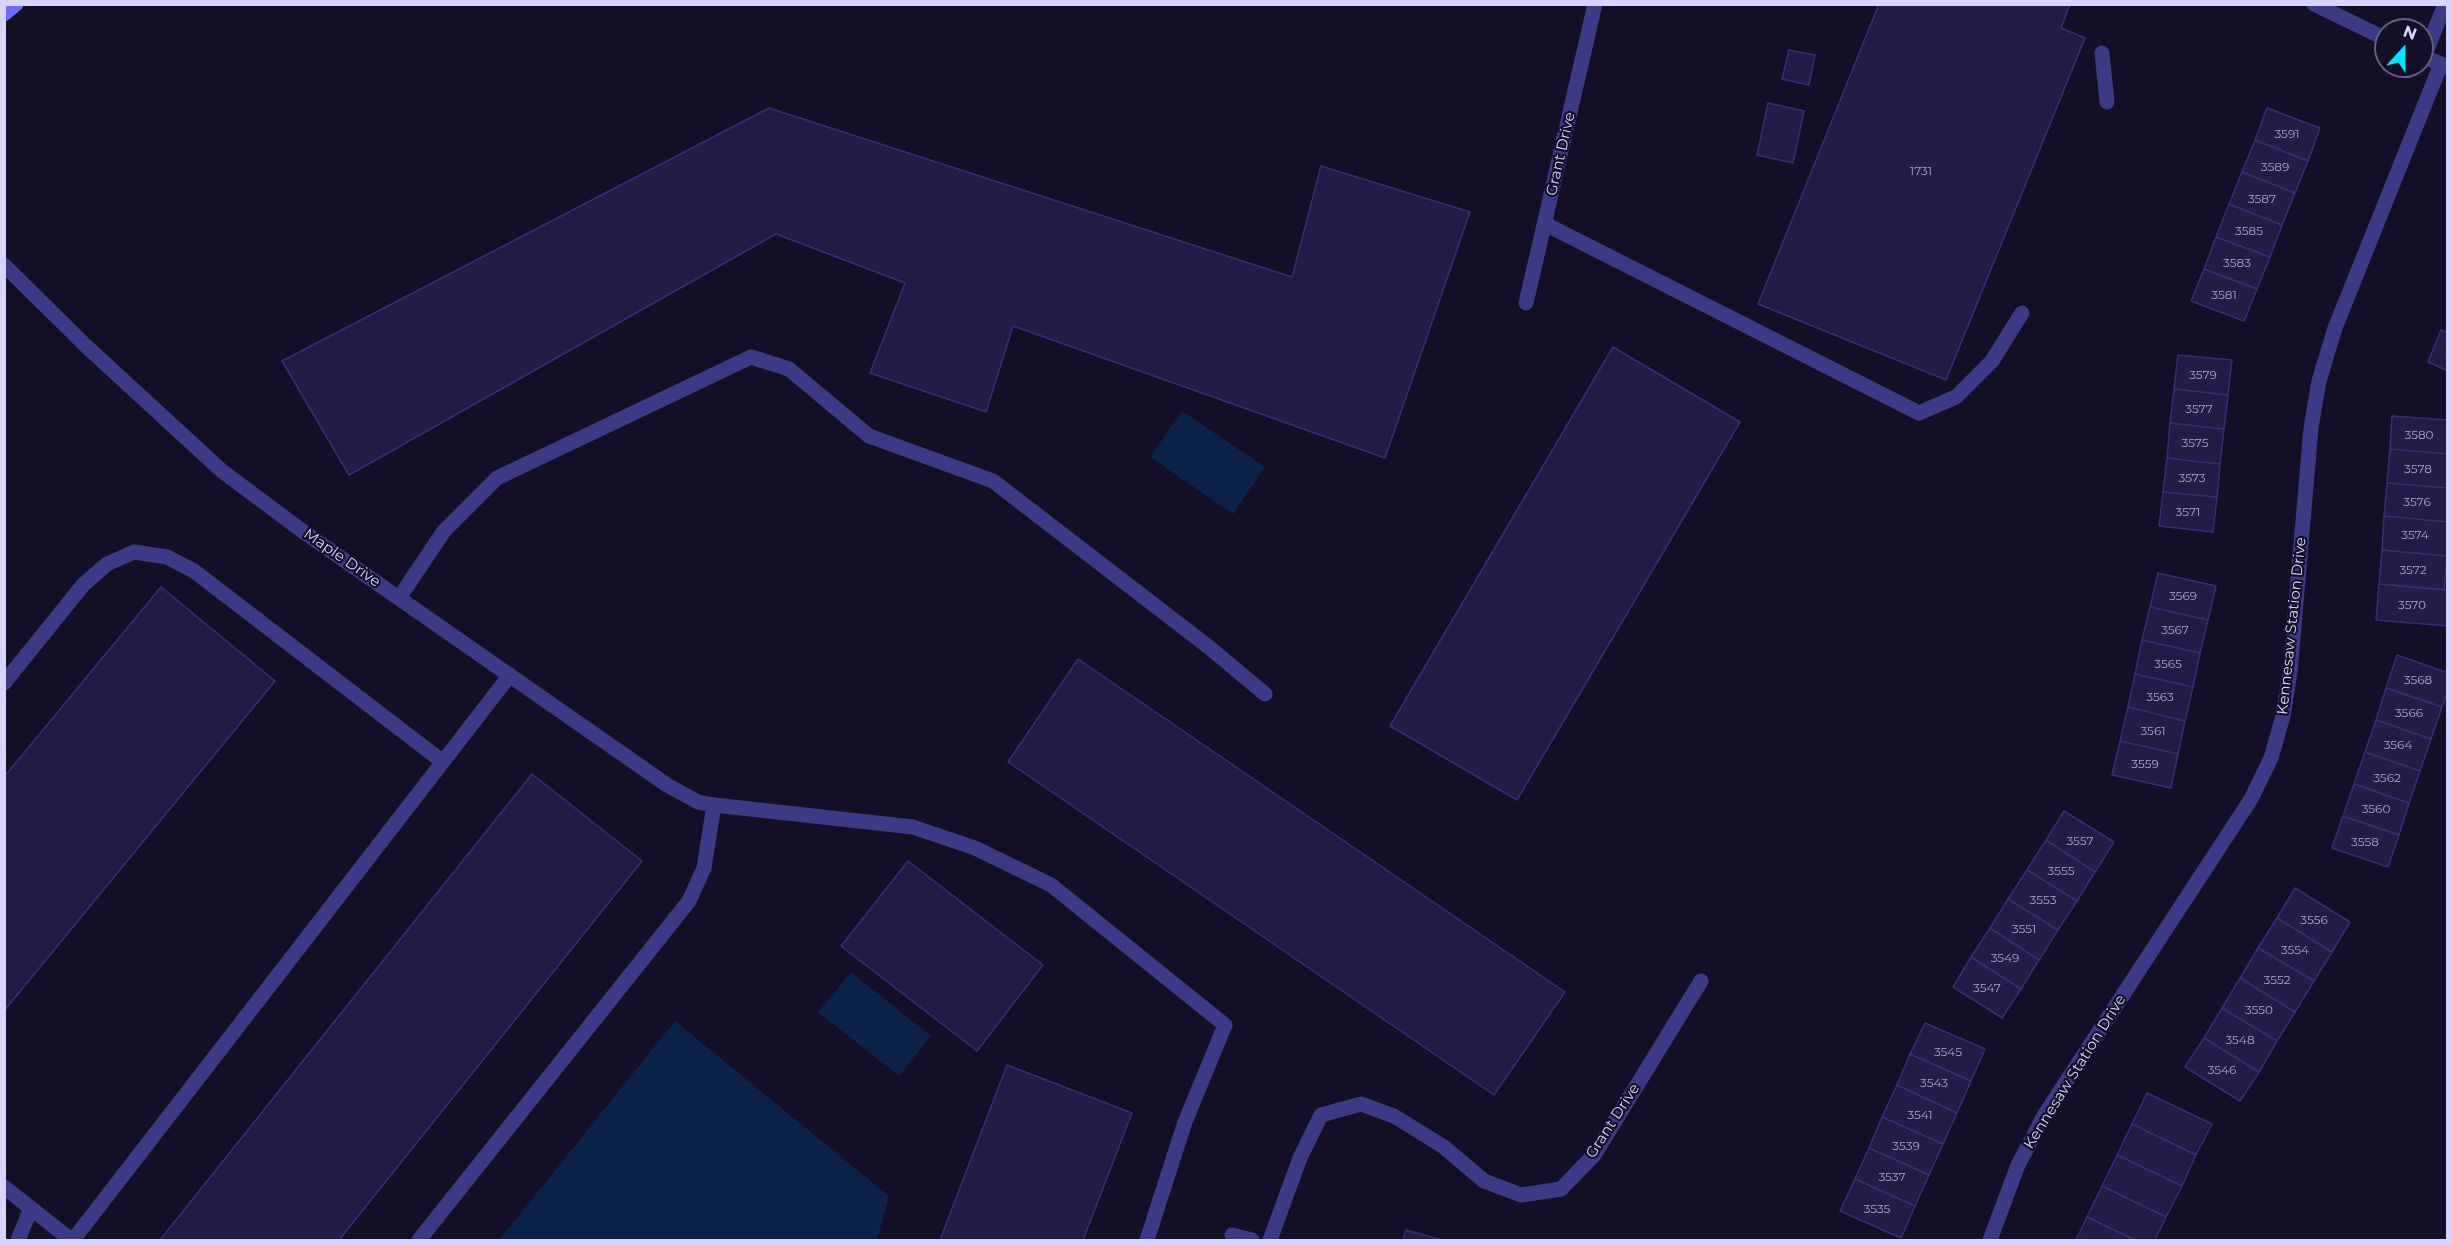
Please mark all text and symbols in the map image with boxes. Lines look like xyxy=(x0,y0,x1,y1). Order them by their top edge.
north arrow xyxy=(2374,18,2434,78)
text: N xyxy=(2400,21,2419,44)
street label: Grant Drive xyxy=(1543,110,1579,198)
house number: 3591 xyxy=(2274,127,2300,141)
house number: 3589 xyxy=(2261,160,2289,174)
house number: 1731 xyxy=(1910,164,1932,178)
house number: 3587 xyxy=(2248,192,2276,206)
house number: 3585 xyxy=(2235,224,2263,238)
house number: 3583 xyxy=(2223,256,2251,270)
house number: 3581 xyxy=(2211,288,2237,302)
house number: 3579 xyxy=(2189,368,2217,382)
house number: 3577 xyxy=(2185,402,2213,416)
house number: 3580 xyxy=(2404,428,2434,442)
house number: 3575 xyxy=(2182,436,2208,450)
house number: 3578 xyxy=(2404,462,2432,476)
house number: 3573 xyxy=(2178,471,2206,485)
house number: 3576 xyxy=(2403,495,2431,509)
house number: 3571 xyxy=(2176,505,2200,519)
street label: Maple Drive xyxy=(300,525,384,591)
house number: 3574 xyxy=(2401,528,2429,542)
street label: Kennesaw Station Drive xyxy=(2274,536,2310,716)
house number: 3572 xyxy=(2399,563,2427,577)
house number: 3569 xyxy=(2169,589,2197,603)
house number: 3570 xyxy=(2398,598,2426,612)
house number: 3567 xyxy=(2161,623,2189,637)
house number: 3565 xyxy=(2154,657,2182,671)
house number: 3568 xyxy=(2404,673,2432,687)
house number: 3563 xyxy=(2146,690,2174,704)
house number: 3566 xyxy=(2395,706,2423,720)
house number: 3561 xyxy=(2140,724,2166,738)
house number: 3564 xyxy=(2384,738,2412,752)
house number: 3559 xyxy=(2131,757,2159,771)
house number: 3562 xyxy=(2373,771,2401,785)
house number: 3560 xyxy=(2362,802,2390,816)
house number: 3557 xyxy=(2066,834,2094,848)
house number: 3558 xyxy=(2351,835,2379,849)
house number: 3555 xyxy=(2048,864,2074,878)
house number: 3553 xyxy=(2030,893,2056,907)
house number: 3556 xyxy=(2300,913,2328,927)
house number: 3551 xyxy=(2012,922,2036,936)
house number: 3554 xyxy=(2281,943,2309,957)
house number: 3549 xyxy=(1991,951,2019,965)
house number: 3552 xyxy=(2264,973,2290,987)
house number: 3547 xyxy=(1973,981,2001,995)
street label: Kennesaw Station Drive xyxy=(2020,992,2130,1152)
house number: 3550 xyxy=(2245,1003,2273,1017)
house number: 3548 xyxy=(2225,1033,2255,1047)
house number: 3545 xyxy=(1934,1045,1962,1059)
house number: 3546 xyxy=(2208,1063,2236,1077)
house number: 3543 xyxy=(1920,1076,1948,1090)
street label: Grant Drive xyxy=(1582,1080,1644,1162)
house number: 3541 xyxy=(1907,1108,1933,1122)
house number: 3539 xyxy=(1892,1139,1920,1153)
house number: 3537 xyxy=(1878,1170,1906,1184)
house number: 3535 xyxy=(1864,1202,1890,1216)

